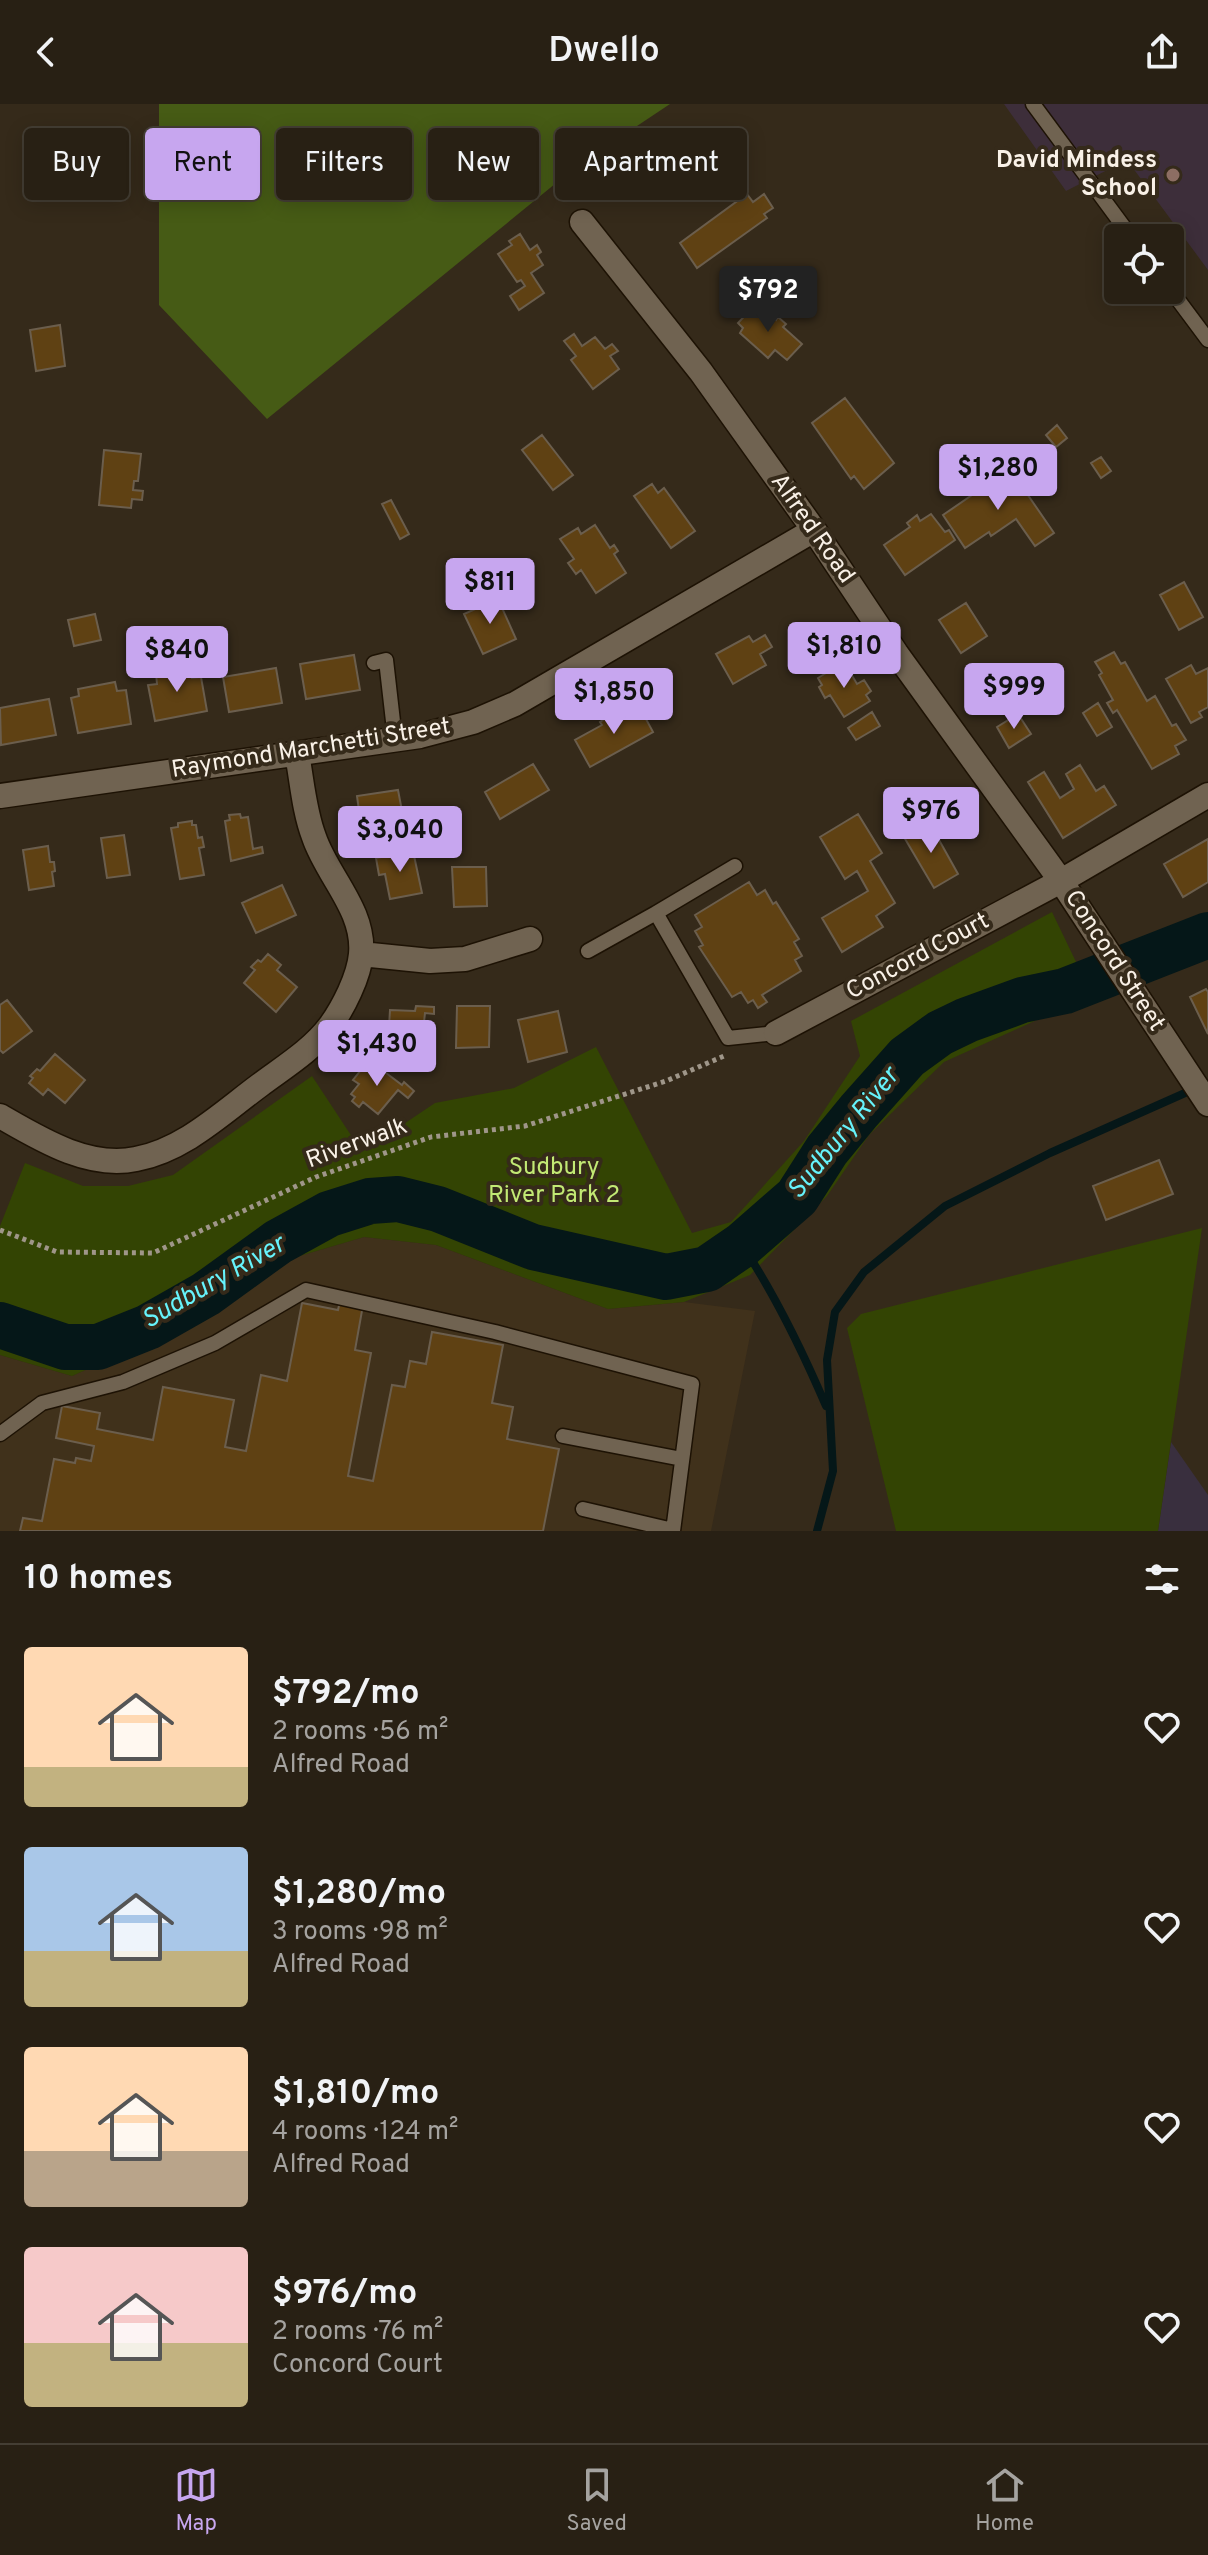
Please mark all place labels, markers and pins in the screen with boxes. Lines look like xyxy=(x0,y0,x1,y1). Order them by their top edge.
place label: David Mindess School xyxy=(996,146,1157,204)
marker: David Mindess School xyxy=(1164,166,1182,184)
pin: $792 xyxy=(721,266,815,334)
pin: $1,280 xyxy=(933,444,1063,512)
pin: $811 xyxy=(443,558,537,626)
pin: $1,810 xyxy=(779,622,909,690)
pin: $840 xyxy=(130,626,224,694)
pin: $999 xyxy=(967,663,1061,731)
pin: $1,850 xyxy=(549,668,679,736)
pin: $976 xyxy=(884,787,978,855)
pin: $3,040 xyxy=(335,806,465,874)
pin: $1,430 xyxy=(312,1020,442,1088)

